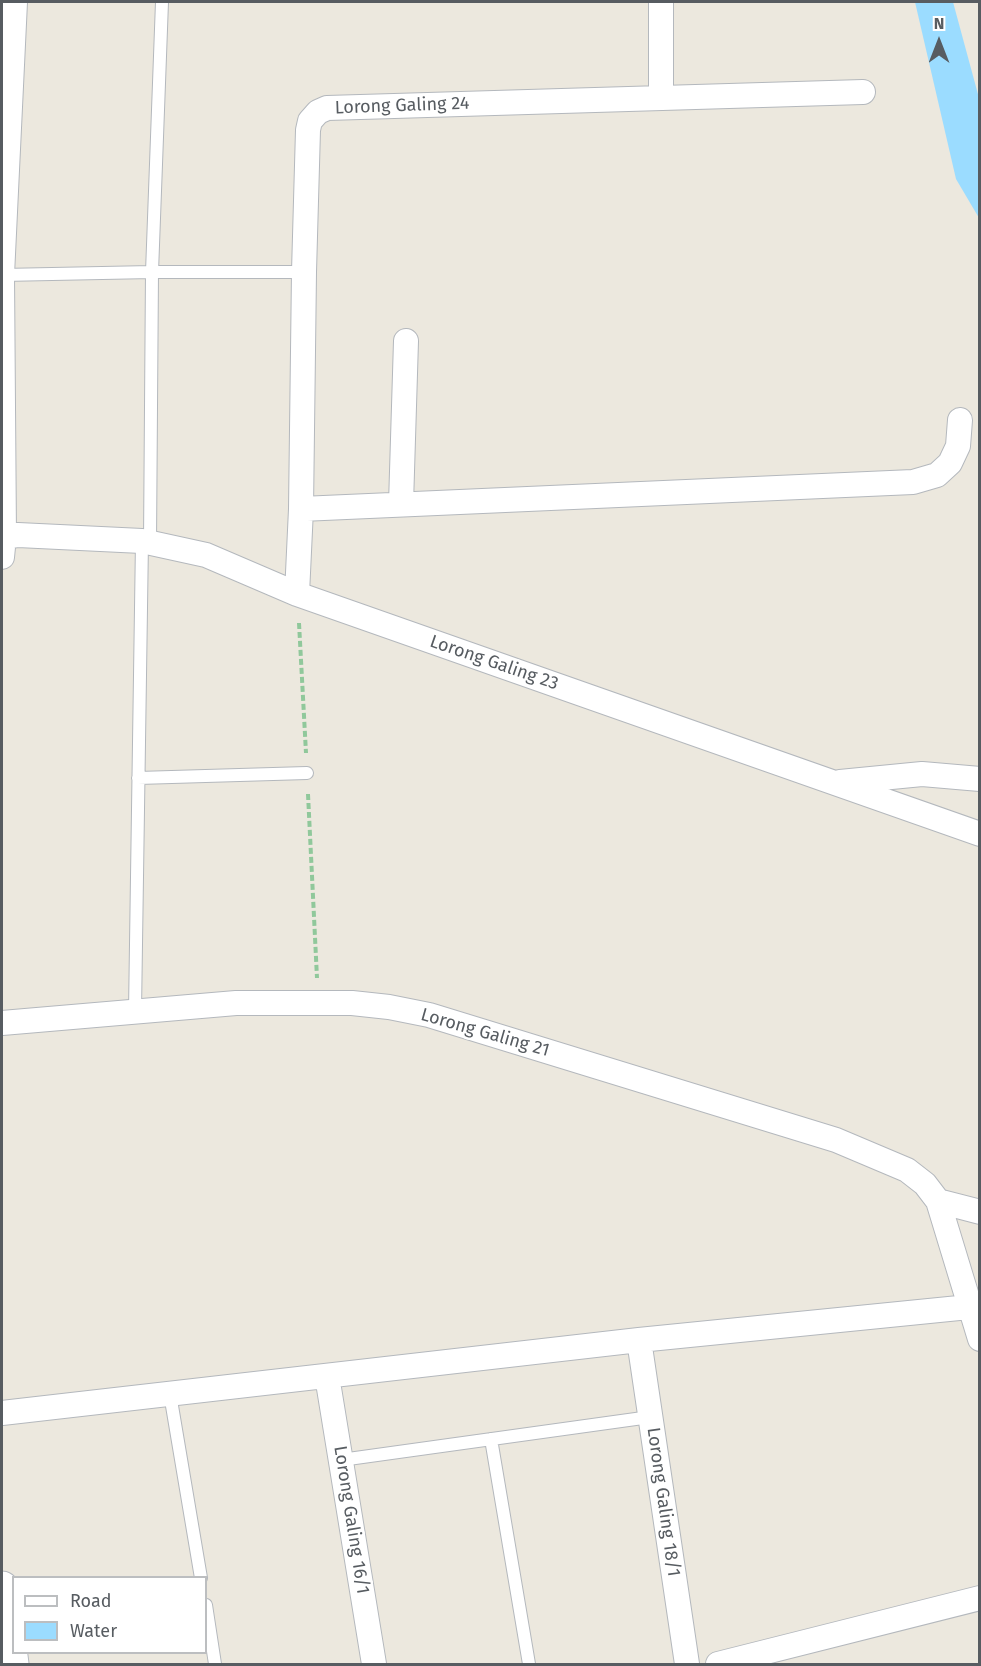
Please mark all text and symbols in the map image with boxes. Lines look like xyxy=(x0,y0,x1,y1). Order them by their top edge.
north arrow xyxy=(909,12,969,72)
text: N xyxy=(934,14,944,33)
street label: Lorong Galing 24 xyxy=(334,93,470,119)
street label: Lorong Galing 23 xyxy=(427,631,561,695)
street label: Lorong Galing 21 xyxy=(418,1004,552,1062)
street label: Lorong Galing 18/1 xyxy=(642,1426,684,1578)
street label: Lorong Galing 16/1 xyxy=(329,1444,373,1596)
legend xyxy=(12,1576,207,1654)
text: Road xyxy=(70,1590,112,1612)
text: Water xyxy=(70,1620,117,1642)

